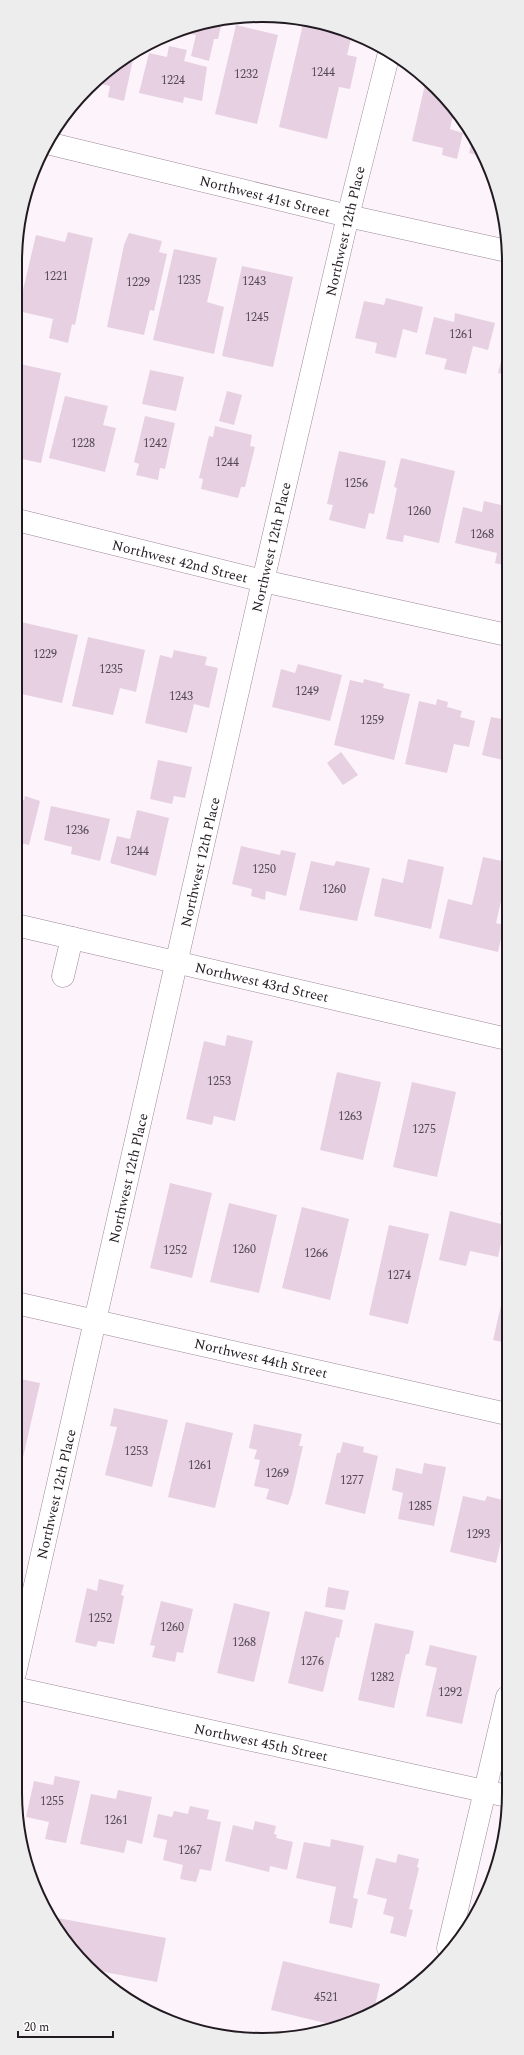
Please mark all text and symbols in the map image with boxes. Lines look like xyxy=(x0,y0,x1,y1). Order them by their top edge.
house number: 1244 xyxy=(311,63,335,82)
house number: 1232 xyxy=(234,65,258,84)
house number: 1224 xyxy=(161,71,185,90)
street label: Northwest 12th Place xyxy=(320,164,371,298)
street label: Northwest 41st Street xyxy=(197,170,332,223)
house number: 1221 xyxy=(44,267,68,286)
house number: 1235 xyxy=(177,271,201,290)
house number: 1243 xyxy=(242,272,266,291)
house number: 1229 xyxy=(126,273,150,292)
house number: 1245 xyxy=(245,308,269,327)
house number: 1261 xyxy=(449,325,473,344)
house number: 1228 xyxy=(71,434,95,453)
house number: 1242 xyxy=(143,434,167,453)
house number: 1244 xyxy=(215,453,239,472)
house number: 1256 xyxy=(344,474,368,493)
street label: Northwest 12th Place xyxy=(246,480,297,614)
house number: 1260 xyxy=(407,502,431,521)
house number: 1268 xyxy=(470,525,494,544)
street label: Northwest 42nd Street xyxy=(110,534,250,589)
house number: 1229 xyxy=(33,645,57,664)
house number: 1235 xyxy=(99,660,123,679)
house number: 1249 xyxy=(295,682,319,701)
house number: 1243 xyxy=(169,687,193,706)
house number: 1259 xyxy=(360,711,384,730)
street label: Northwest 12th Place xyxy=(175,795,226,929)
house number: 1236 xyxy=(65,821,89,840)
house number: 1244 xyxy=(125,842,149,861)
house number: 1250 xyxy=(252,860,276,879)
house number: 1260 xyxy=(322,880,346,899)
street label: Northwest 43rd Street xyxy=(193,957,331,1008)
house number: 1253 xyxy=(207,1072,231,1091)
house number: 1263 xyxy=(338,1107,362,1126)
street label: Northwest 12th Place xyxy=(103,1111,154,1245)
house number: 1275 xyxy=(412,1120,436,1139)
house number: 1260 xyxy=(232,1240,256,1259)
house number: 1252 xyxy=(163,1241,187,1260)
house number: 1266 xyxy=(304,1244,328,1263)
house number: 1274 xyxy=(387,1266,411,1285)
street label: Northwest 44th Street xyxy=(192,1333,330,1384)
street label: Northwest 12th Place xyxy=(31,1427,82,1561)
house number: 1253 xyxy=(124,1442,148,1461)
house number: 1261 xyxy=(188,1456,212,1475)
house number: 1269 xyxy=(265,1464,289,1483)
house number: 1277 xyxy=(340,1471,364,1490)
house number: 1285 xyxy=(408,1497,432,1516)
house number: 1293 xyxy=(466,1525,490,1544)
house number: 1252 xyxy=(88,1609,112,1628)
house number: 1260 xyxy=(160,1618,184,1637)
house number: 1268 xyxy=(232,1633,256,1652)
house number: 1276 xyxy=(300,1652,324,1671)
house number: 1282 xyxy=(370,1668,394,1687)
house number: 1292 xyxy=(438,1683,462,1702)
street label: Northwest 45th Street xyxy=(192,1718,330,1767)
house number: 1255 xyxy=(40,1792,64,1811)
house number: 1261 xyxy=(104,1811,128,1830)
house number: 1267 xyxy=(178,1841,202,1860)
house number: 4521 xyxy=(314,1988,338,2007)
scale bar xyxy=(18,2013,113,2039)
text: 20 m xyxy=(24,2018,49,2037)

